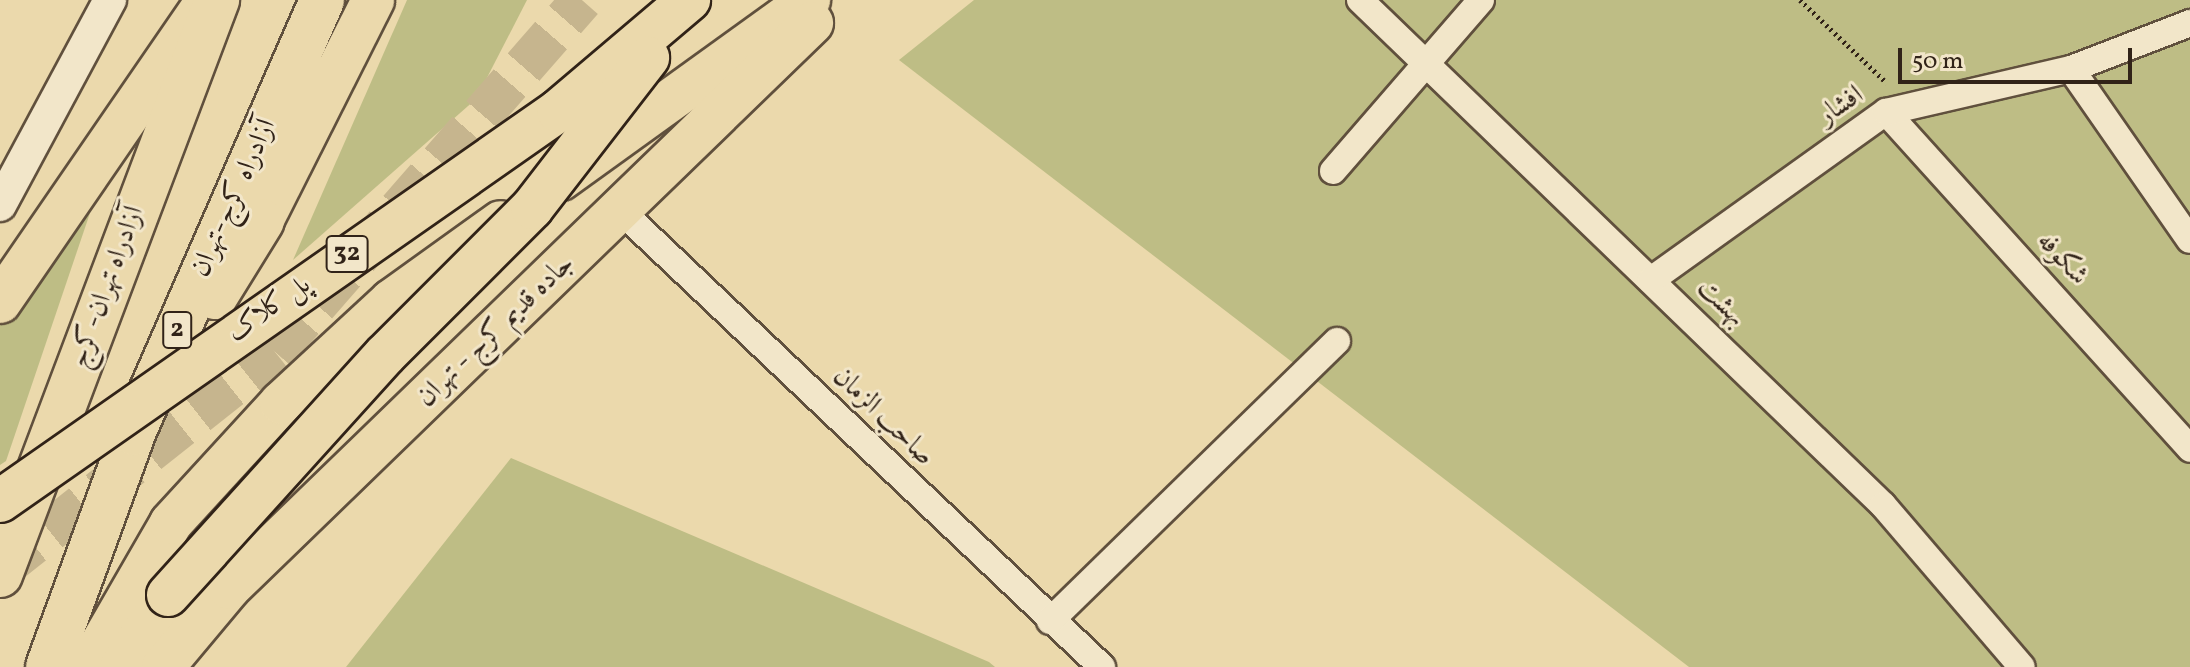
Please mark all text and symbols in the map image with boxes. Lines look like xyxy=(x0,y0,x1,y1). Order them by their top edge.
scale bar xyxy=(1902,32,2136,82)
text: 50 m xyxy=(1912,45,1964,79)
street label: افشار xyxy=(1812,79,1870,133)
street label: آزادراه کرج-تهران xyxy=(184,114,284,282)
street label: آزادراه تهران-کرج xyxy=(62,202,152,372)
street label: شکوفه xyxy=(2029,225,2095,293)
road number: 32 xyxy=(325,232,369,276)
street label: جاده قدیم کرج - تهران xyxy=(410,247,582,415)
street label: پل کلاک xyxy=(221,268,317,350)
street label: بهشت xyxy=(1689,272,1753,334)
road number: 2 xyxy=(161,308,193,352)
street label: صاحب الزمان xyxy=(825,360,941,474)

